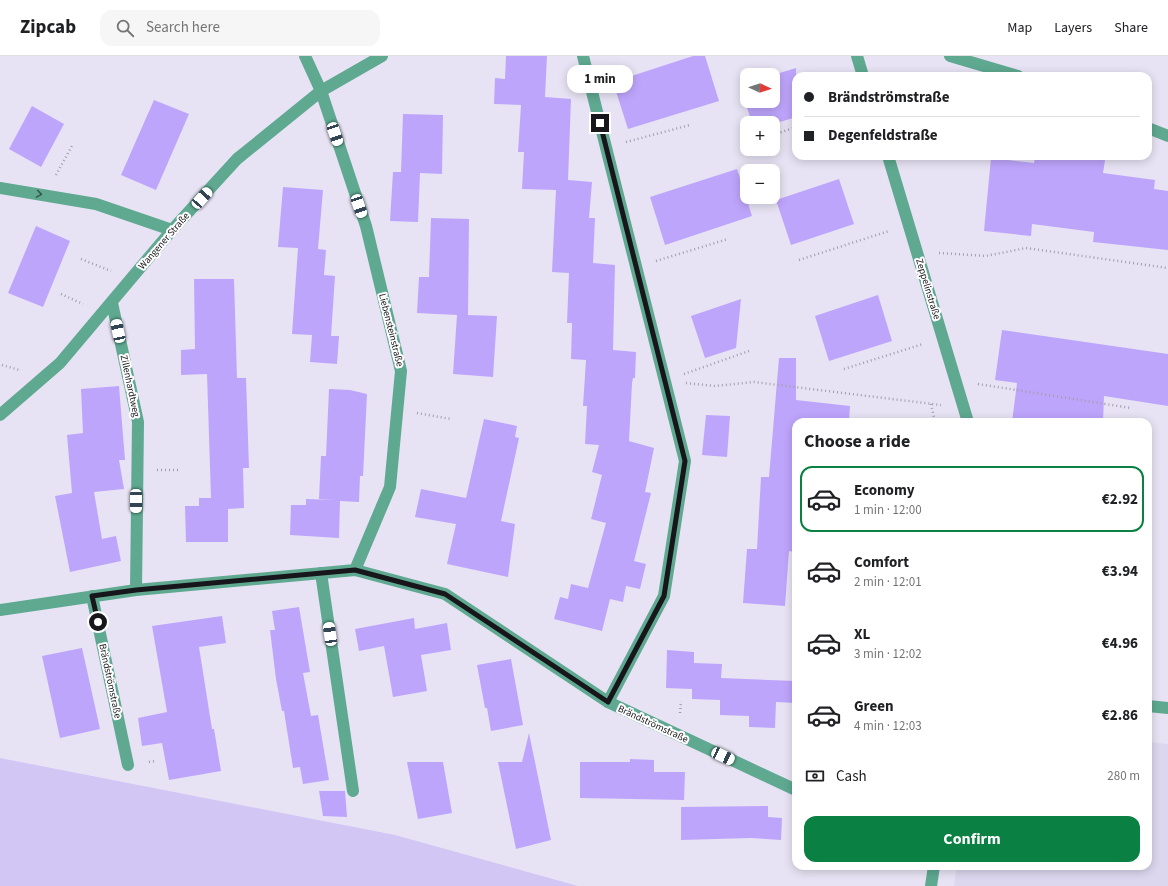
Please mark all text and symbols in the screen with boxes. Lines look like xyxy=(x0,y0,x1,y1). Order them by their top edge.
search box xyxy=(100,10,380,46)
text: Zipcab xyxy=(20,14,76,41)
icon: search xyxy=(114,17,136,39)
text: Search here xyxy=(146,17,220,38)
text: Map xyxy=(1007,18,1032,38)
text: Layers xyxy=(1054,18,1092,38)
text: Share xyxy=(1114,18,1148,38)
callout: 1 min xyxy=(567,65,633,93)
north arrow xyxy=(740,68,780,108)
map controls xyxy=(740,68,780,204)
text: 1 min xyxy=(584,70,616,88)
text: Brändströmstraße xyxy=(828,87,950,108)
route end xyxy=(591,114,609,132)
button: + xyxy=(740,116,780,156)
car xyxy=(325,121,345,147)
text: Degenfeldstraße xyxy=(828,125,938,146)
button: − xyxy=(740,164,780,204)
car xyxy=(190,185,214,211)
one-way arrow xyxy=(35,189,42,198)
car xyxy=(349,193,369,219)
street label: Wangener Straße xyxy=(135,209,193,273)
street label: Zeppelinstraße xyxy=(912,257,944,321)
street label: Liebensteinstraße xyxy=(375,292,407,368)
car xyxy=(110,318,126,344)
street label: Zillenhardtweg xyxy=(117,354,143,418)
text: Choose a ride xyxy=(804,429,910,454)
text: Economy xyxy=(854,480,915,501)
icon: car xyxy=(806,481,842,517)
car xyxy=(130,489,142,513)
text: €2.92 xyxy=(1102,489,1138,510)
text: 1 min · 12:00 xyxy=(854,501,922,519)
text: Comfort xyxy=(854,552,909,573)
icon: car xyxy=(806,553,842,589)
text: €3.94 xyxy=(1102,561,1138,582)
text: 2 min · 12:01 xyxy=(854,573,922,591)
route start xyxy=(89,613,107,631)
car xyxy=(322,621,338,647)
text: XL xyxy=(854,624,870,645)
icon: car xyxy=(806,625,842,661)
text: €4.96 xyxy=(1102,633,1138,654)
street label: Brändströmstraße xyxy=(95,642,125,720)
text: 3 min · 12:02 xyxy=(854,645,922,663)
text: Green xyxy=(854,696,894,717)
icon: car xyxy=(806,697,842,733)
street label: Brändströmstraße xyxy=(616,702,690,746)
text: €2.86 xyxy=(1102,705,1138,726)
text: 4 min · 12:03 xyxy=(854,717,922,735)
car xyxy=(710,745,736,767)
icon: cash xyxy=(804,765,826,787)
text: Cash xyxy=(836,766,867,787)
text: 280 m xyxy=(1107,767,1140,785)
button: Confirm xyxy=(804,816,1140,862)

